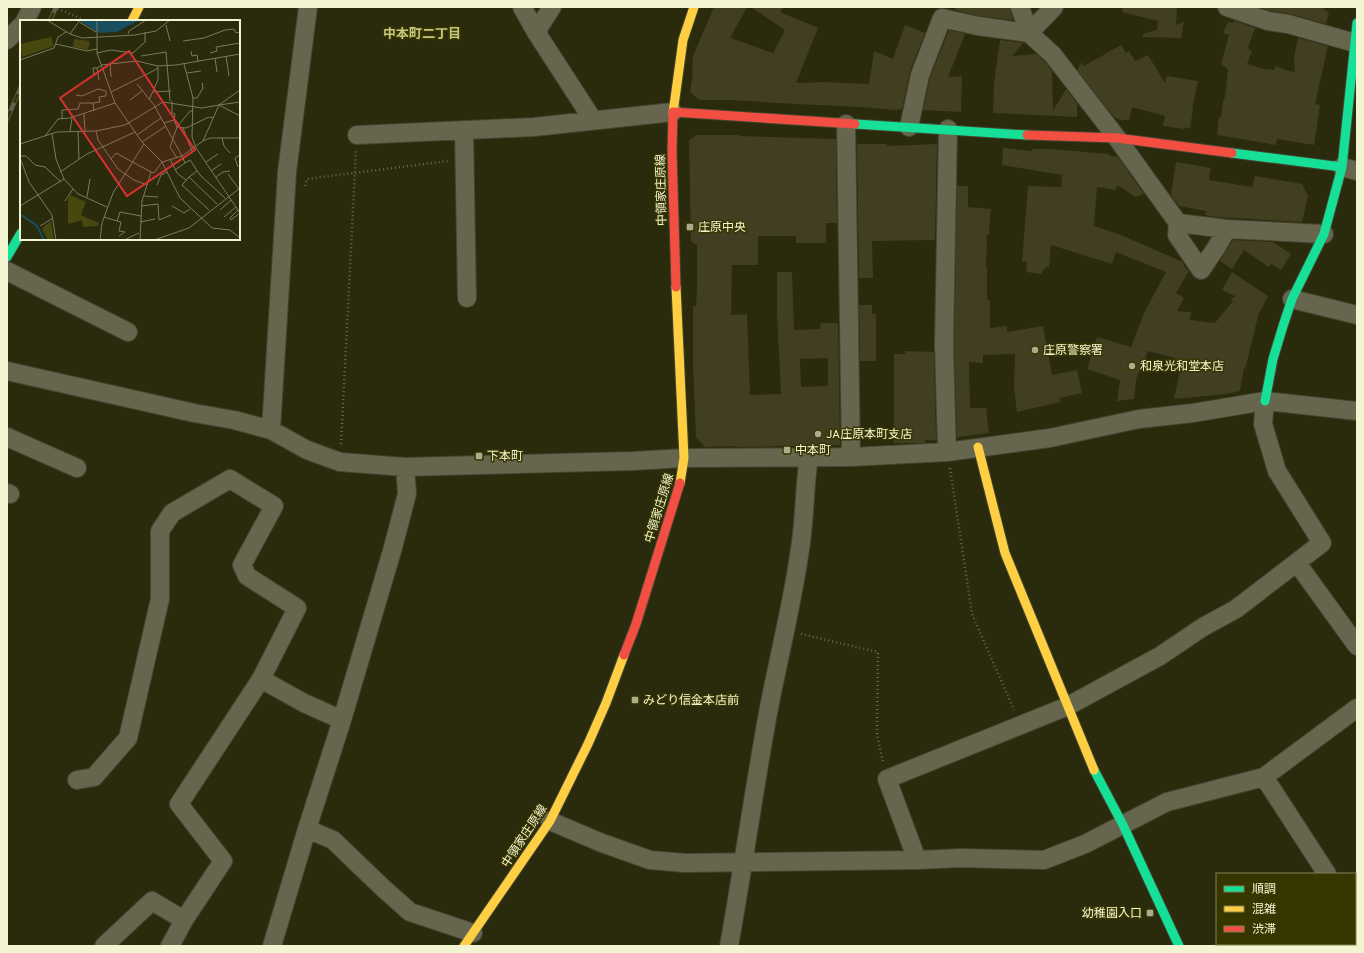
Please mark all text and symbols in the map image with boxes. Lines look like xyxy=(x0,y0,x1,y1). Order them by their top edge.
inset map xyxy=(20,20,240,240)
district label: 中本町二丁目 xyxy=(383,27,461,43)
street label: 中領家庄原線 xyxy=(653,154,671,226)
place label: 庄原中央 xyxy=(698,220,746,236)
marker: 庄原中央 xyxy=(685,222,695,232)
place label: 庄原警察署 xyxy=(1043,343,1103,359)
marker: 庄原警察署 xyxy=(1030,345,1040,355)
place label: 和泉光和堂本店 xyxy=(1140,359,1224,375)
marker: 和泉光和堂本店 xyxy=(1127,361,1137,371)
place label: JA庄原本町支店 xyxy=(826,427,912,443)
marker: JA庄原本町支店 xyxy=(813,429,823,439)
place label: 中本町 xyxy=(795,443,831,459)
marker: 中本町 xyxy=(782,445,792,455)
place label: 下本町 xyxy=(487,449,523,465)
marker: 下本町 xyxy=(474,451,484,461)
street label: 中領家庄原線 xyxy=(642,472,678,545)
place label: みどり信金本店前 xyxy=(643,693,739,709)
marker: みどり信金本店前 xyxy=(630,695,640,705)
street label: 中領家庄原線 xyxy=(499,802,551,871)
legend xyxy=(1216,873,1356,945)
text: 順調 xyxy=(1252,882,1276,898)
text: 混雑 xyxy=(1252,902,1276,918)
place label: 幼稚園入口 xyxy=(1082,906,1142,922)
marker: 幼稚園入口 xyxy=(1145,908,1155,918)
text: 渋滞 xyxy=(1252,922,1276,938)

